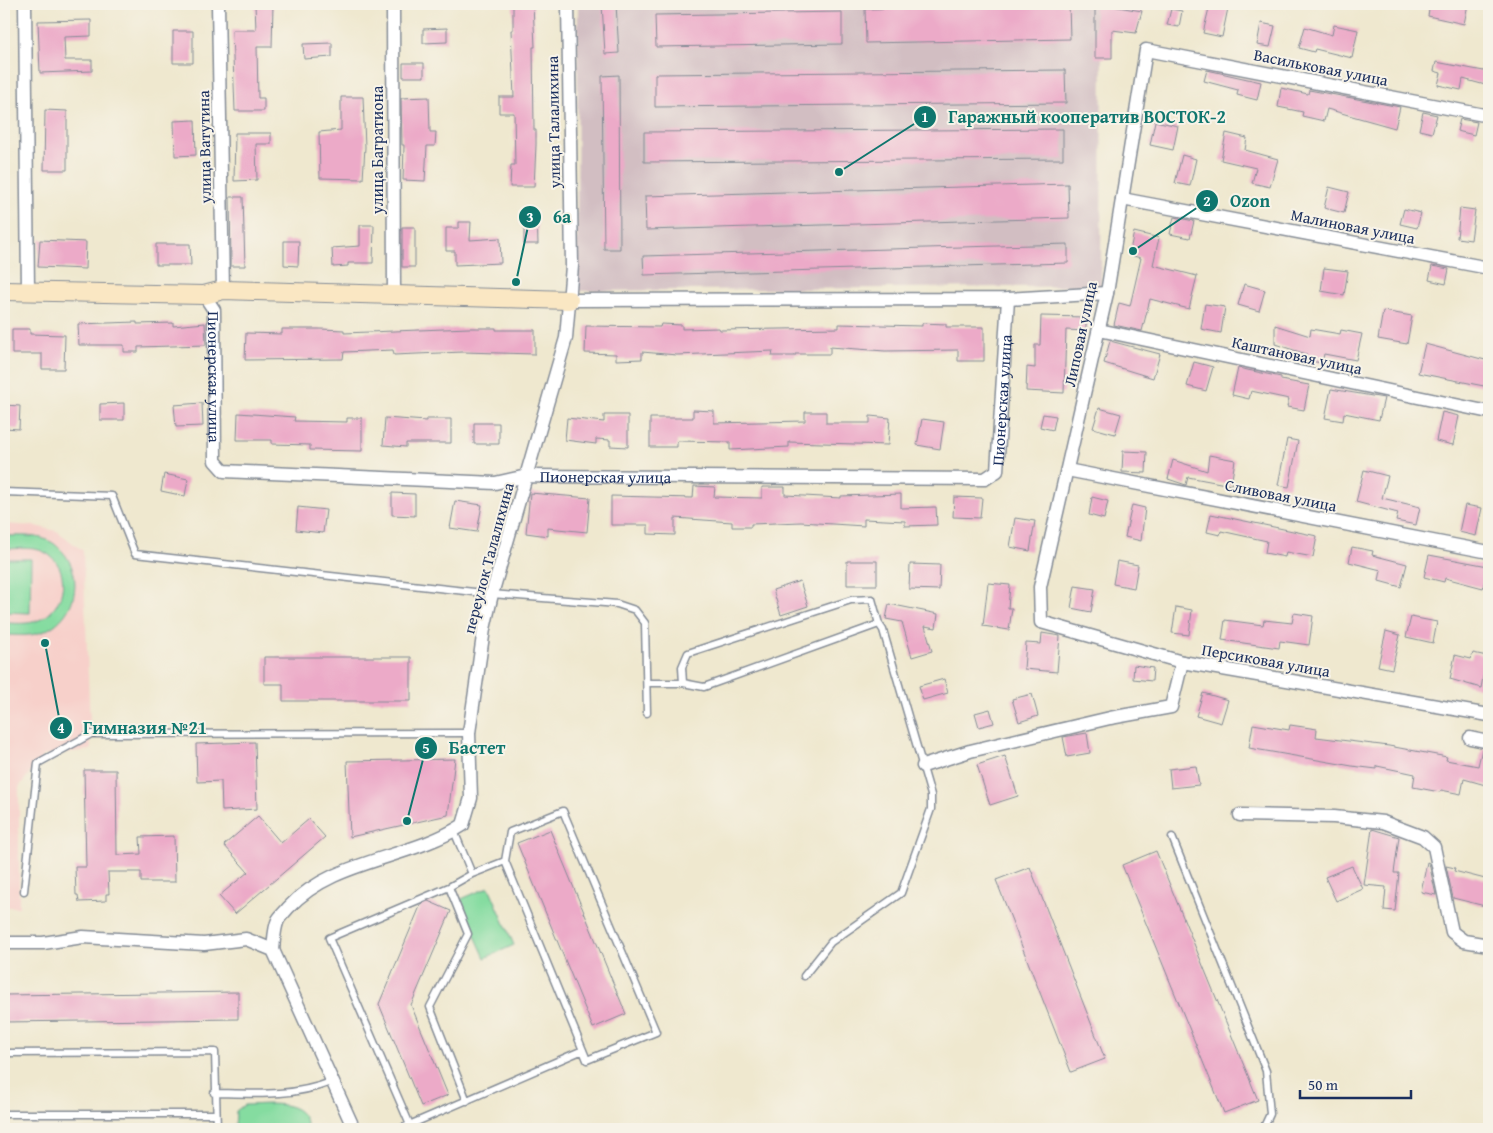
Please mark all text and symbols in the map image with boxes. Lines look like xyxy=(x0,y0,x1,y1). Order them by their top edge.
street label: Васильковая улица xyxy=(1252,42,1391,92)
street label: улица Талалихина xyxy=(540,55,566,190)
street label: улица Багратиона xyxy=(365,85,389,215)
street label: улица Ватутина xyxy=(191,90,217,205)
callout: Гаражный кооператив ВОСТОК-2 xyxy=(913,101,1235,134)
text: Гаражный кооператив ВОСТОК-2 xyxy=(948,103,1226,130)
text: 1 xyxy=(921,106,929,127)
callout: Ozon xyxy=(1195,184,1280,217)
text: Ozon xyxy=(1230,187,1270,214)
text: 2 xyxy=(1203,190,1211,211)
callout: 6а xyxy=(517,200,581,233)
street label: Малиновая улица xyxy=(1289,202,1418,250)
text: 6а xyxy=(553,203,572,230)
text: 3 xyxy=(526,206,534,227)
street label: Липовая улица xyxy=(1057,279,1103,389)
street label: Пионерская улица xyxy=(202,311,227,443)
street label: Каштановая улица xyxy=(1230,329,1365,381)
street label: Пионерская улица xyxy=(985,333,1018,466)
street label: Пионерская улица xyxy=(540,464,672,489)
street label: Сливовая улица xyxy=(1223,472,1339,518)
street label: переулок Талалихина xyxy=(456,479,520,636)
street label: Персиковая улица xyxy=(1200,637,1332,683)
callout: Гимназия №21 xyxy=(48,711,217,744)
text: Гимназия №21 xyxy=(83,714,207,741)
text: 4 xyxy=(57,717,65,738)
callout: Бастет xyxy=(413,731,515,764)
text: Бастет xyxy=(449,734,506,761)
text: 5 xyxy=(422,737,430,758)
scale bar xyxy=(1300,1068,1412,1100)
text: 50 m xyxy=(1308,1074,1339,1095)

